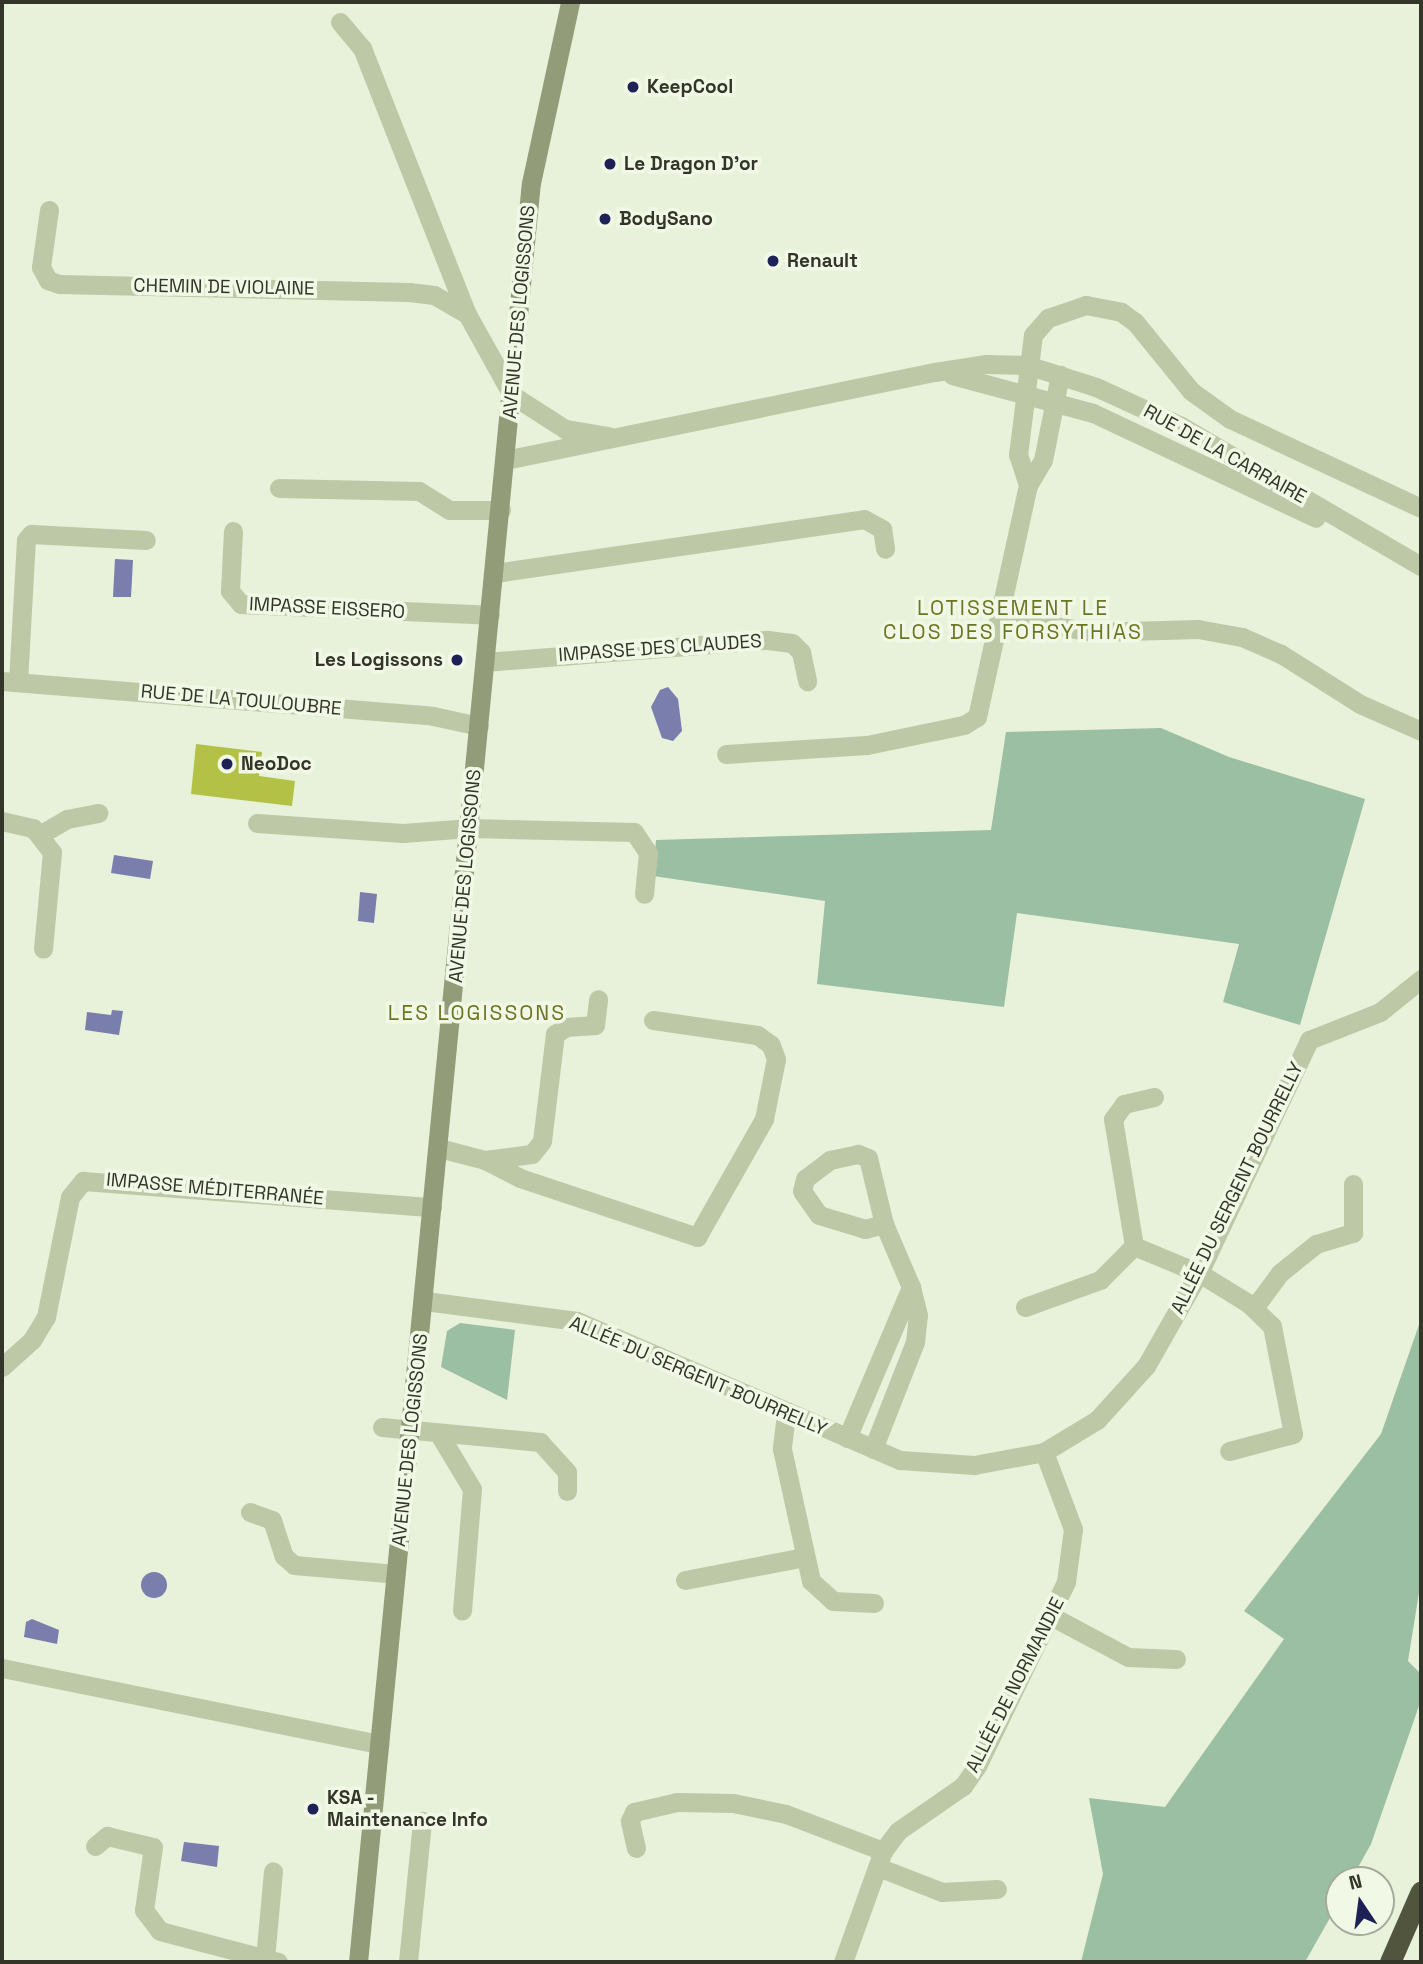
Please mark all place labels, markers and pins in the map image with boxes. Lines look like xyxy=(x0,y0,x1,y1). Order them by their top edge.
place label: KeepCool xyxy=(647,76,733,98)
marker: KeepCool xyxy=(625,79,641,95)
place label: Le Dragon D'or xyxy=(624,153,758,175)
marker: Le Dragon D'or xyxy=(602,156,618,172)
place label: BodySano xyxy=(619,208,713,230)
marker: BodySano xyxy=(597,211,613,227)
place label: Renault xyxy=(787,250,858,272)
marker: Renault xyxy=(765,253,781,269)
place label: Les Logissons xyxy=(315,649,443,671)
marker: Les Logissons xyxy=(449,652,465,668)
place label: NeoDoc xyxy=(241,753,312,775)
marker: NeoDoc xyxy=(219,756,235,772)
place label: KSA - Maintenance Info xyxy=(327,1787,488,1831)
marker: KSA - Maintenance Info xyxy=(305,1801,321,1817)

